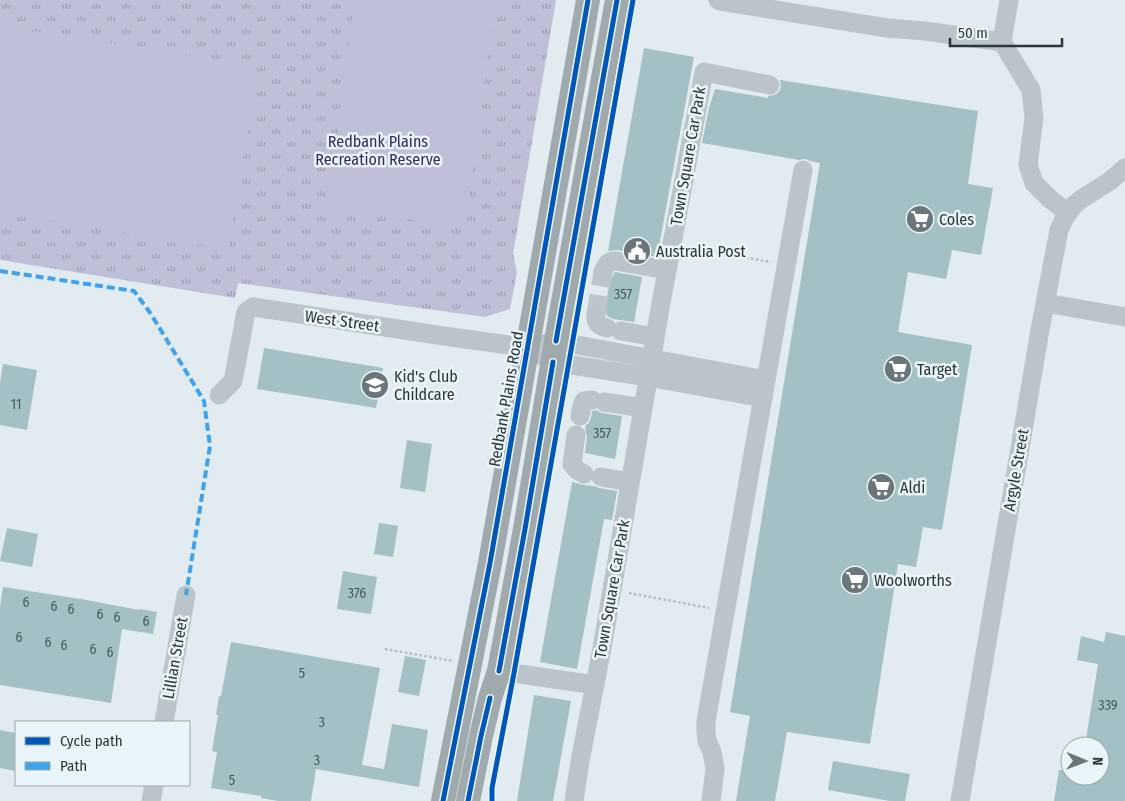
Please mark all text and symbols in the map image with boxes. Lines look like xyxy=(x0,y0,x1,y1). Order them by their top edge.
scale bar xyxy=(950,15,1062,47)
text: 50 m xyxy=(958,24,988,42)
street label: Town Square Car Park xyxy=(666,85,710,227)
park label: Redbank Plains Recreation Reserve xyxy=(315,132,441,169)
supermarket icon: Coles xyxy=(905,204,935,234)
place label: Coles xyxy=(939,210,974,229)
public building icon: Australia Post xyxy=(622,236,652,266)
place label: Australia Post xyxy=(656,242,747,261)
house number: 357 xyxy=(614,286,632,303)
street label: West Street xyxy=(304,306,381,336)
street label: Redbank Plains Road xyxy=(485,330,527,468)
supermarket icon: Target xyxy=(883,354,913,384)
place label: Target xyxy=(917,360,958,379)
place label: Kid's Club Childcare xyxy=(394,367,458,404)
school or university icon: Kid's Club Childcare xyxy=(360,370,390,400)
house number: 11 xyxy=(11,396,21,413)
house number: 357 xyxy=(593,425,611,442)
street label: Argyle Street xyxy=(999,426,1033,513)
supermarket icon: Aldi xyxy=(866,472,896,502)
place label: Aldi xyxy=(900,478,925,497)
street label: Town Square Car Park xyxy=(590,518,634,660)
supermarket icon: Woolworths xyxy=(840,565,870,595)
place label: Woolworths xyxy=(874,571,952,590)
house number: 376 xyxy=(348,585,366,602)
house number: 6 xyxy=(23,594,30,611)
house number: 6 xyxy=(51,598,58,615)
house number: 6 xyxy=(68,601,75,618)
house number: 6 xyxy=(97,606,104,623)
house number: 6 xyxy=(114,609,121,626)
house number: 6 xyxy=(143,613,150,630)
street label: Lillian Street xyxy=(158,615,192,701)
house number: 6 xyxy=(16,629,23,646)
house number: 6 xyxy=(45,634,52,651)
house number: 6 xyxy=(61,637,68,654)
house number: 6 xyxy=(90,641,97,658)
house number: 6 xyxy=(107,644,114,661)
house number: 5 xyxy=(299,665,305,682)
house number: 339 xyxy=(1098,697,1118,714)
house number: 3 xyxy=(319,714,325,731)
legend xyxy=(15,721,190,786)
text: Cycle path xyxy=(60,732,123,750)
north arrow xyxy=(1060,736,1110,786)
house number: 3 xyxy=(314,752,320,769)
text: Path xyxy=(60,757,87,775)
text: N xyxy=(1089,757,1106,766)
house number: 5 xyxy=(229,772,235,789)

